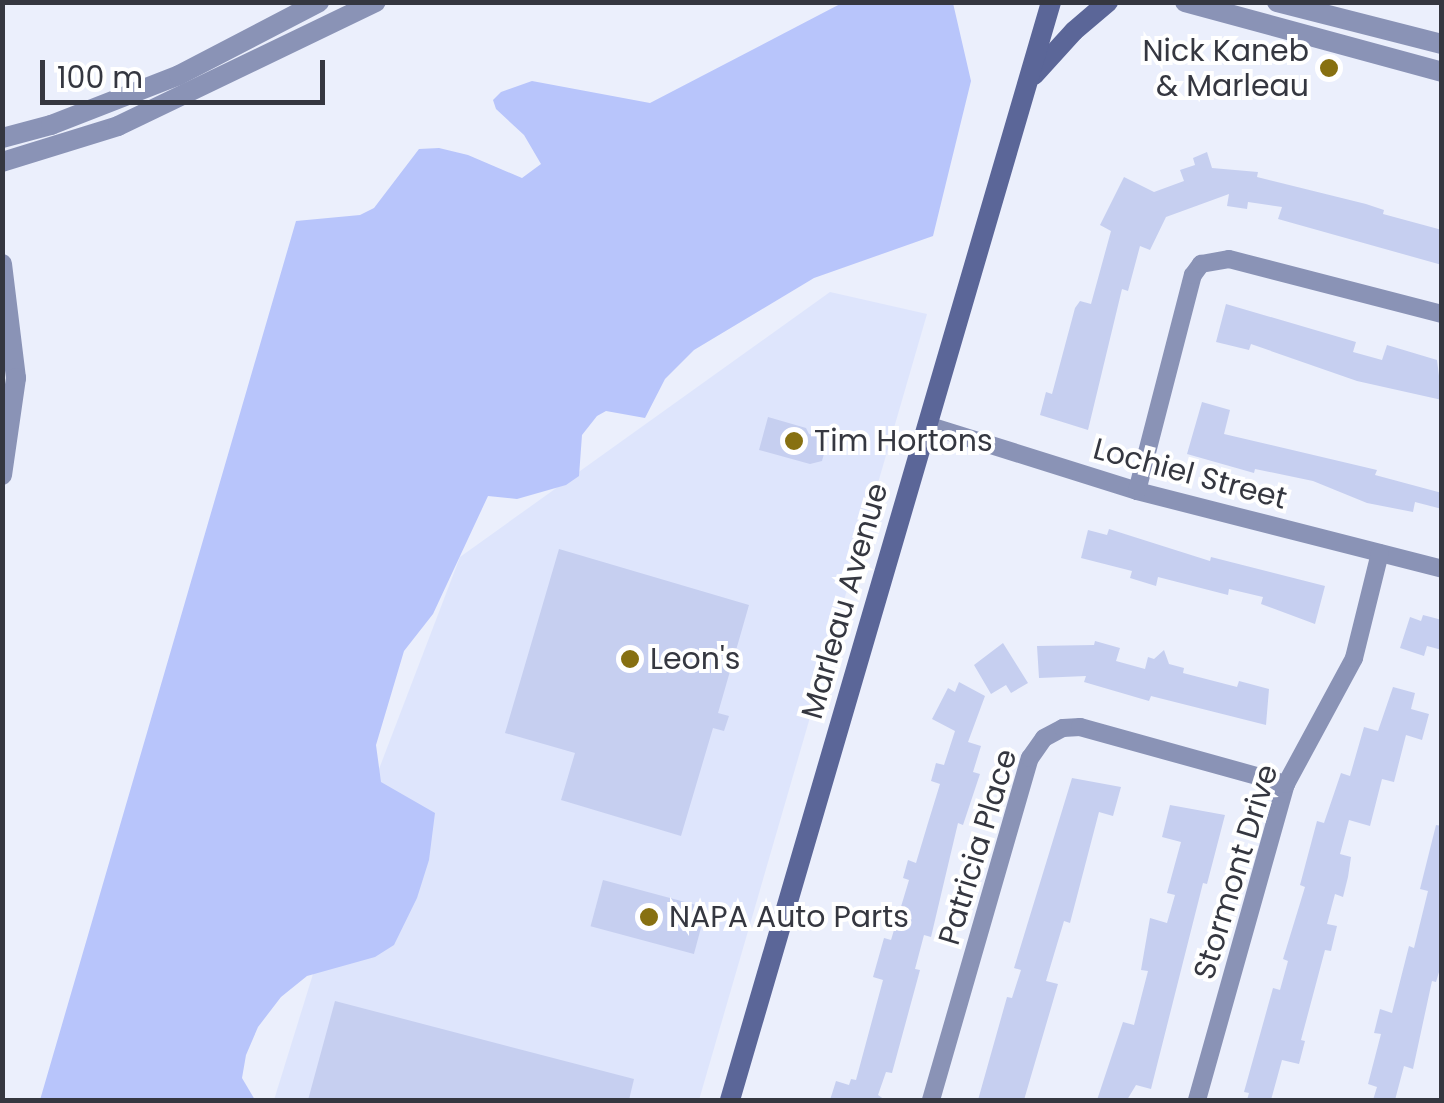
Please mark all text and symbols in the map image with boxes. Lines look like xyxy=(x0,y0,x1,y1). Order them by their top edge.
place label: Nick Kaneb & Marleau xyxy=(1143,33,1309,104)
scale bar xyxy=(45,40,330,102)
text: 100 m xyxy=(57,56,143,99)
marker: Nick Kaneb & Marleau xyxy=(1318,57,1340,79)
place label: Tim Hortons xyxy=(814,423,993,459)
marker: Tim Hortons xyxy=(783,430,805,452)
street label: Lochiel Street xyxy=(1089,431,1291,517)
street label: Marleau Avenue xyxy=(794,479,896,723)
place label: Leon's xyxy=(650,641,740,677)
marker: Leon's xyxy=(619,648,641,670)
street label: Patricia Place xyxy=(931,745,1025,949)
street label: Stormont Drive xyxy=(1186,760,1286,984)
place label: NAPA Auto Parts xyxy=(669,899,909,935)
marker: NAPA Auto Parts xyxy=(638,906,660,928)

